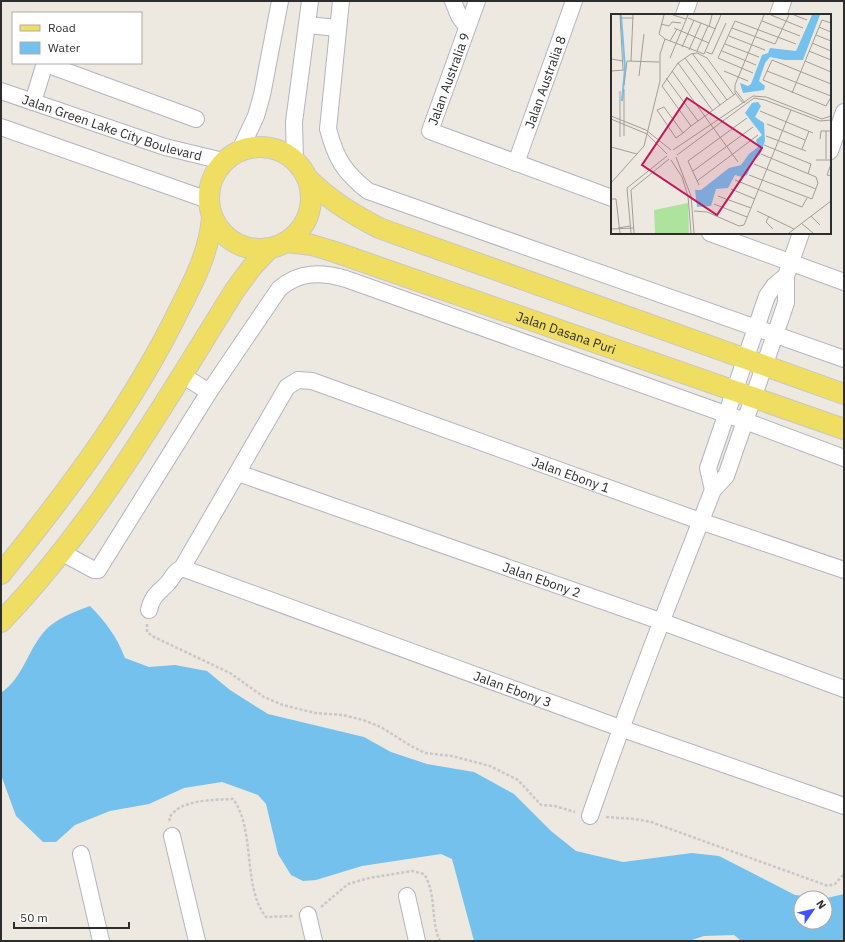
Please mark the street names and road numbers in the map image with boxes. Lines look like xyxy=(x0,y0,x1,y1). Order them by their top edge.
street label: Jalan Australia 9 xyxy=(424,30,474,128)
street label: Jalan Australia 8 xyxy=(521,33,569,131)
street label: Jalan Green Lake City Boulevard xyxy=(20,90,204,164)
street label: Jalan Dasana Puri xyxy=(514,307,618,358)
street label: Jalan Ebony 1 xyxy=(529,453,612,496)
street label: Jalan Ebony 2 xyxy=(501,558,583,601)
street label: Jalan Ebony 3 xyxy=(471,667,554,711)

